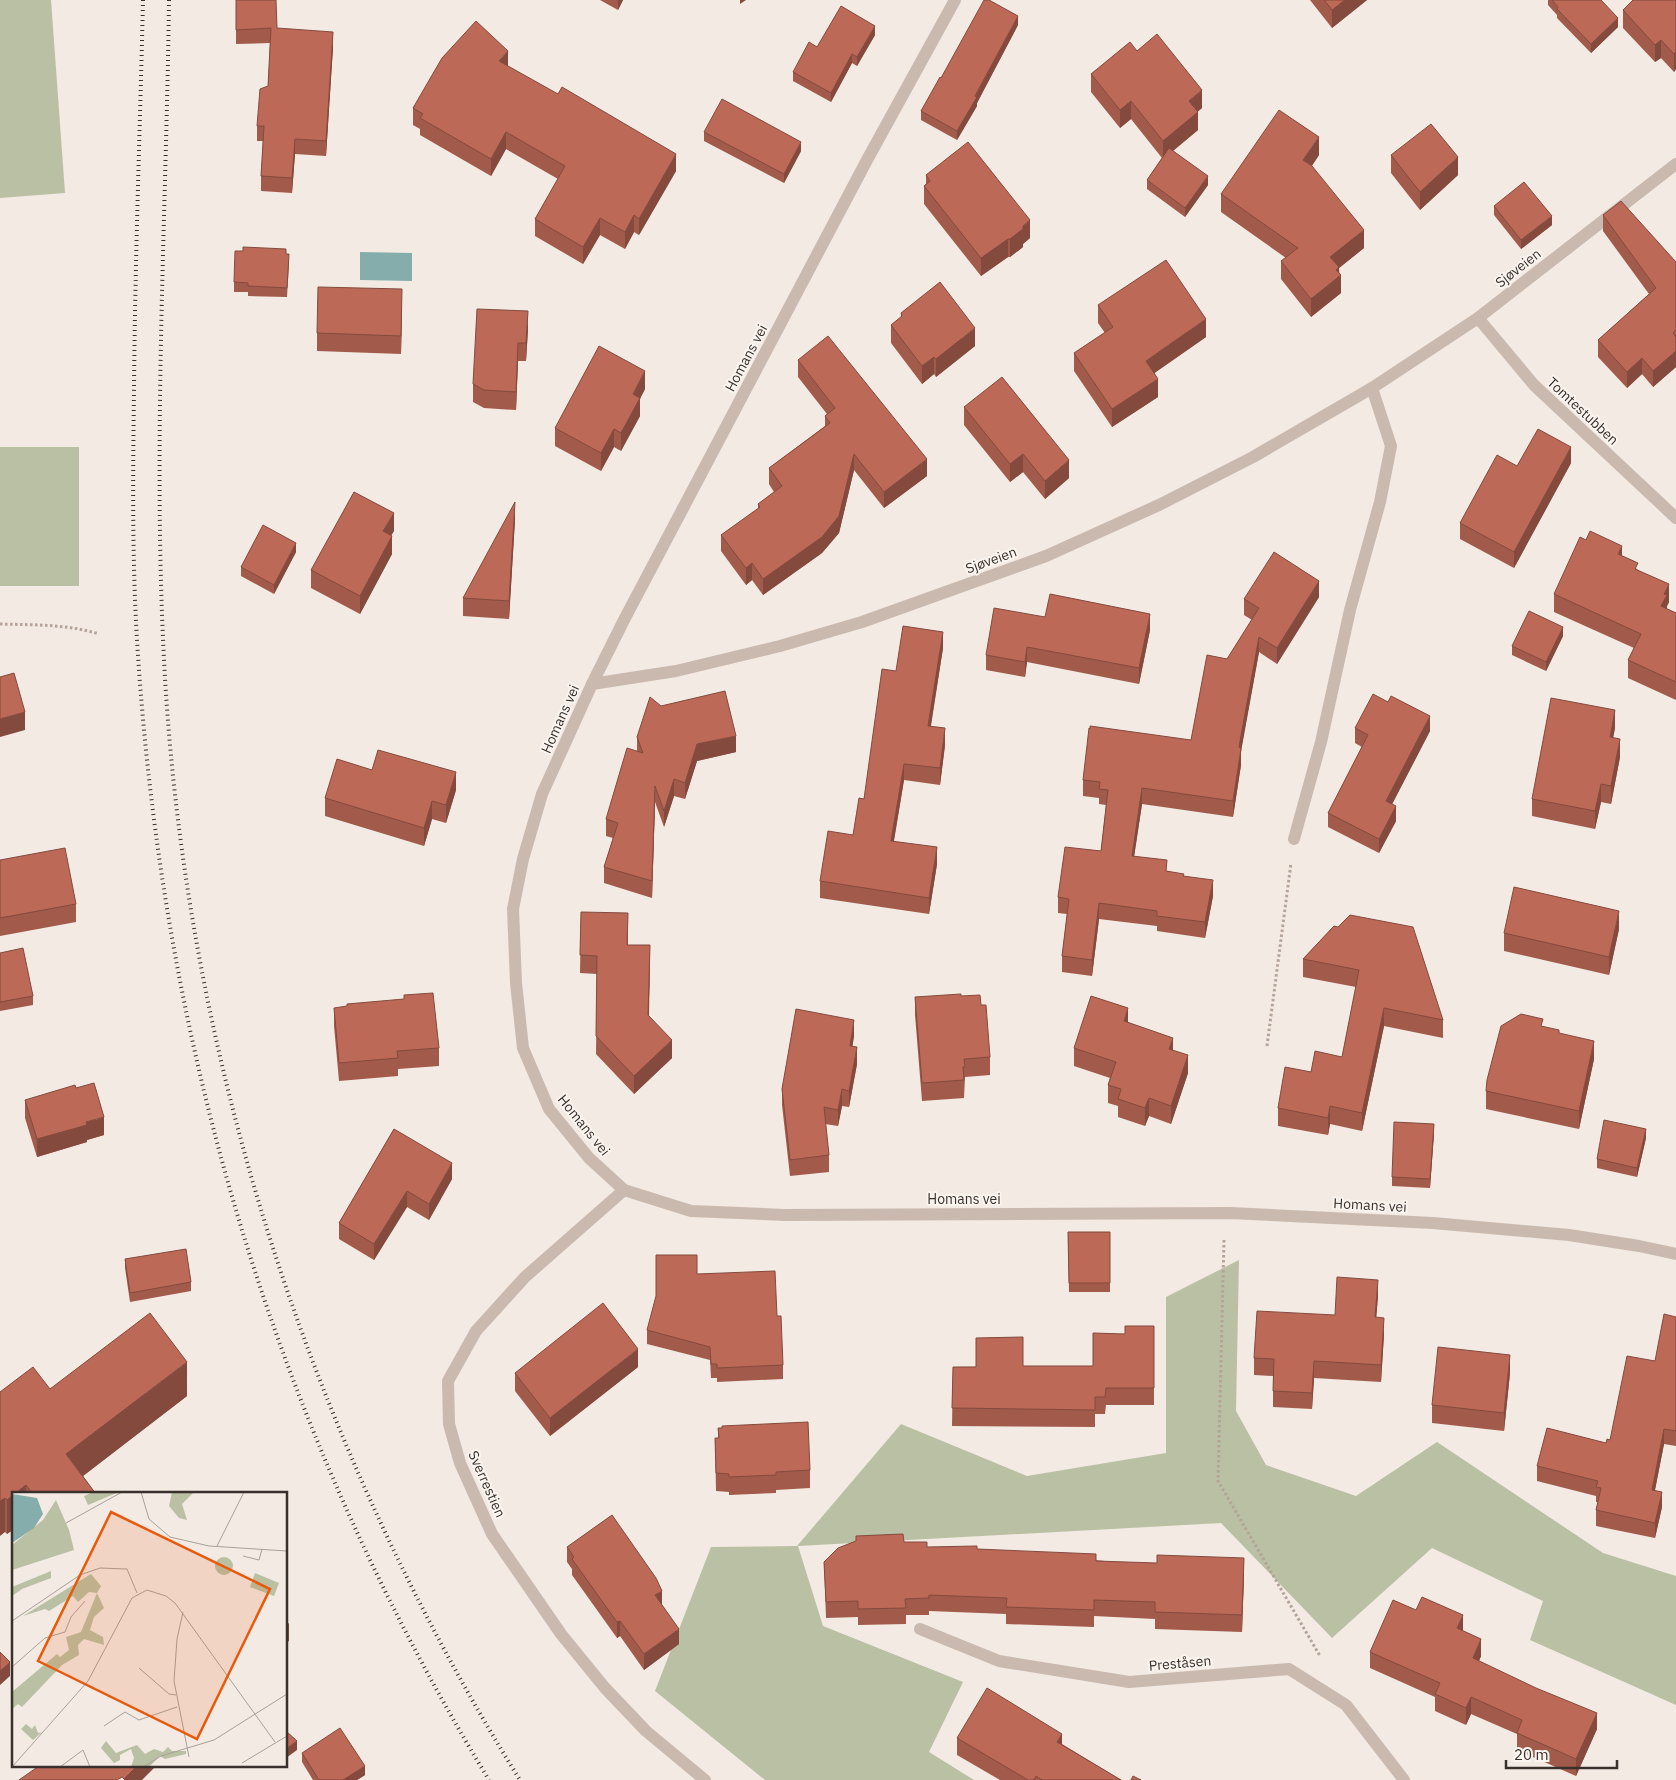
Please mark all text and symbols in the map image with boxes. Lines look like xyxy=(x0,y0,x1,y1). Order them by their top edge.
street label: Sjøveien xyxy=(1492,245,1544,291)
street label: Homans vei xyxy=(721,321,771,395)
street label: Tomtestubben xyxy=(1544,373,1622,449)
street label: Sjøveien xyxy=(963,542,1019,578)
street label: Homans vei xyxy=(537,682,583,756)
street label: Homans vei xyxy=(554,1091,614,1159)
street label: Homans vei xyxy=(927,1190,1001,1208)
street label: Homans vei xyxy=(1333,1194,1407,1216)
street label: Sverrestien xyxy=(464,1448,510,1520)
inset map xyxy=(12,1492,288,1768)
street label: Preståsen xyxy=(1148,1651,1212,1675)
scale bar xyxy=(1506,1738,1617,1770)
text: 20 m xyxy=(1514,1745,1549,1764)

